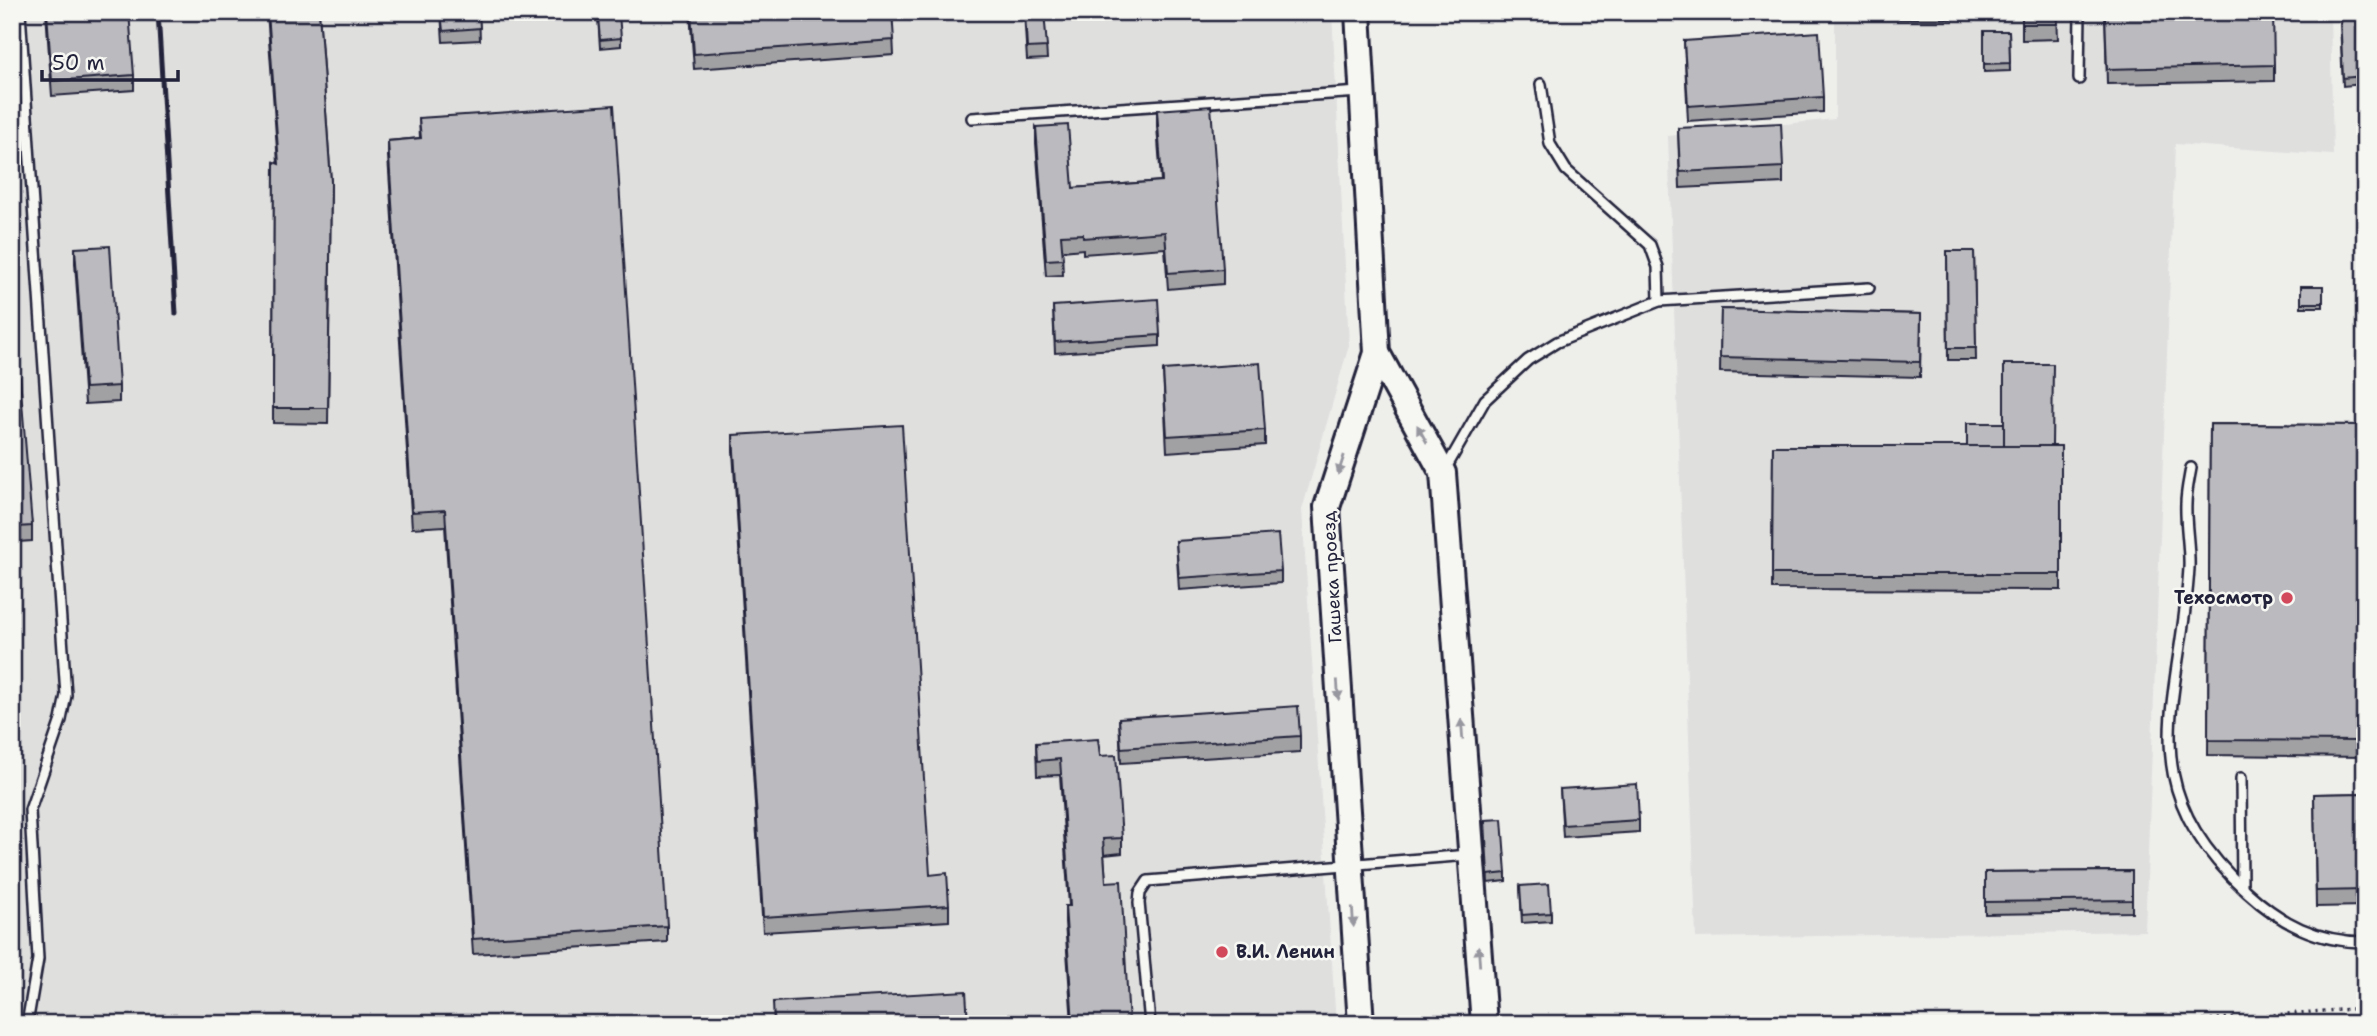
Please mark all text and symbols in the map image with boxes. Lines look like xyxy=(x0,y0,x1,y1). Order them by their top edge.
scale bar xyxy=(42,38,178,82)
text: 50 m xyxy=(52,49,105,77)
one-way arrow xyxy=(1416,424,1428,444)
one-way arrow xyxy=(1335,455,1345,476)
street label: Гашека проезд xyxy=(1317,510,1347,644)
place label: Техосмотр xyxy=(2174,586,2273,610)
marker: Техосмотр xyxy=(2279,590,2295,606)
one-way arrow xyxy=(1333,679,1344,701)
one-way arrow xyxy=(1456,718,1467,740)
one-way arrow xyxy=(1348,906,1359,928)
place label: В.И. Ленин xyxy=(1236,940,1335,964)
marker: В.И. Ленин xyxy=(1214,944,1230,960)
one-way arrow xyxy=(1473,944,1484,966)

